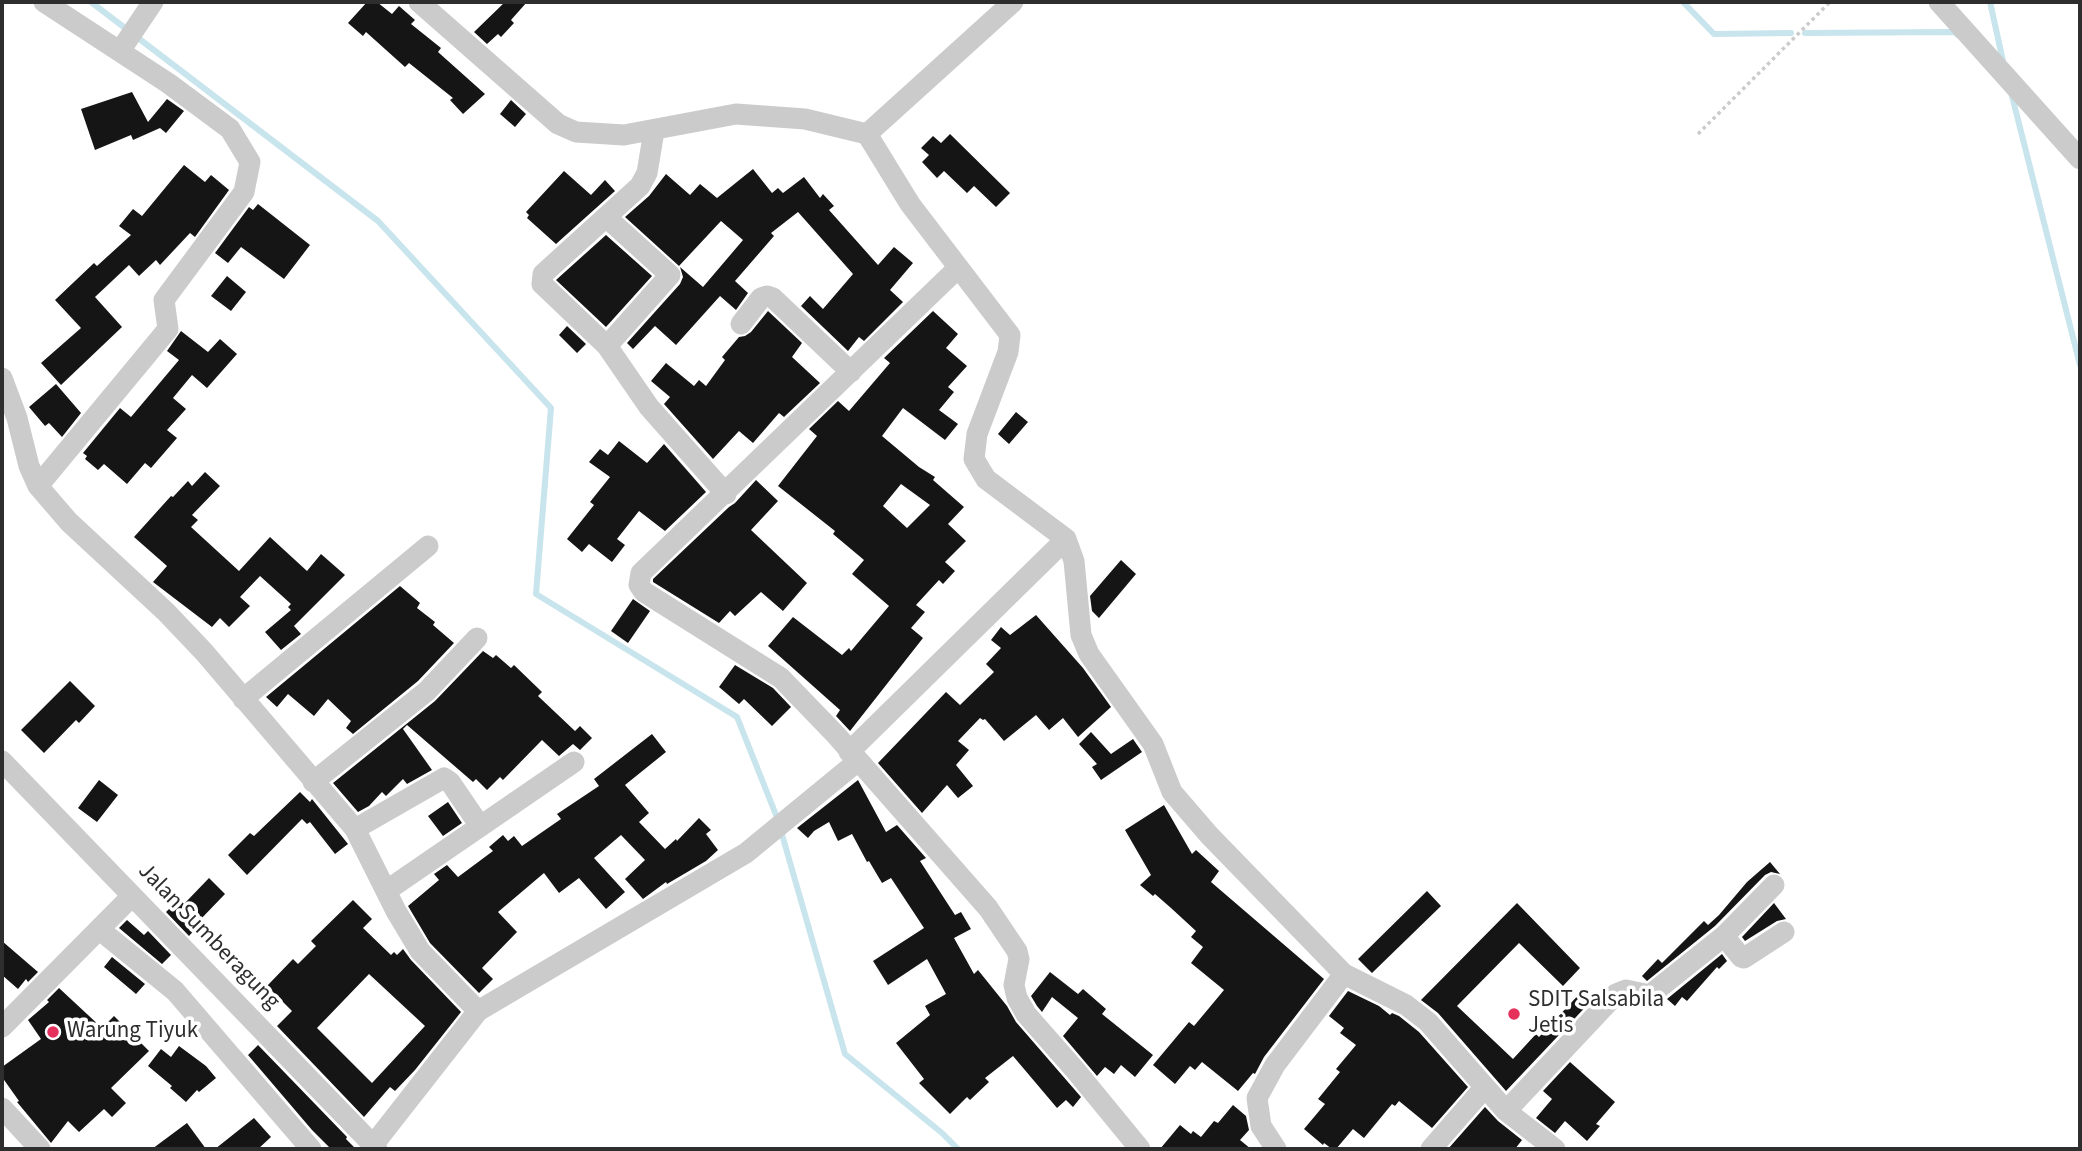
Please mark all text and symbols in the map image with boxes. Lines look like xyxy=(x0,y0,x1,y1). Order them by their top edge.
street label: Jalan Sumberagung xyxy=(131,858,285,1016)
place label: SDIT Salsabila Jetis xyxy=(1528,987,1664,1041)
marker: SDIT Salsabila Jetis xyxy=(1506,1006,1522,1022)
place label: Warung Tiyuk xyxy=(67,1018,198,1046)
marker: Warung Tiyuk xyxy=(45,1024,61,1040)

